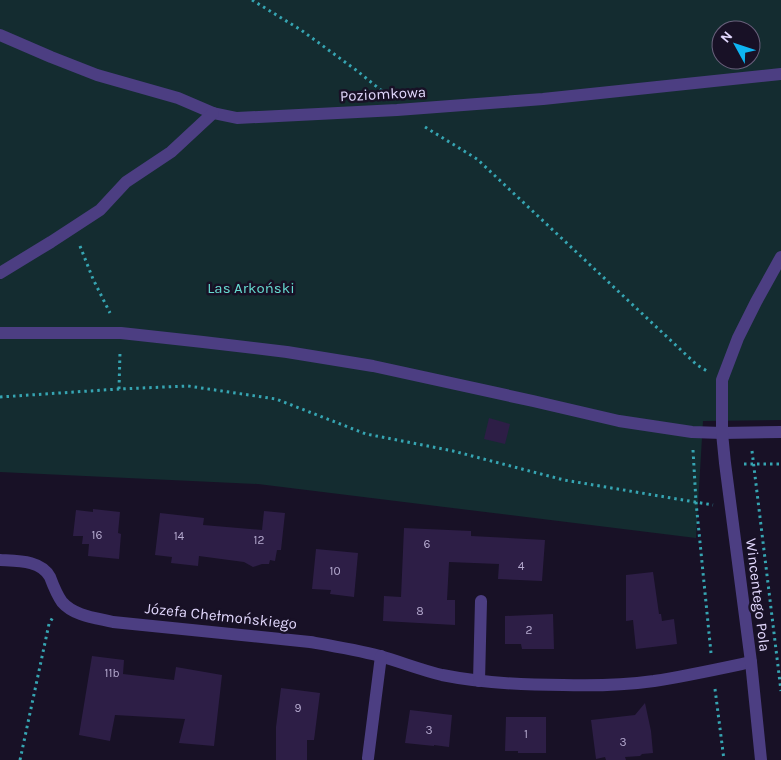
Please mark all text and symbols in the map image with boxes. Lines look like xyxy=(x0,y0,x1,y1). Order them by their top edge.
north arrow xyxy=(711,20,761,70)
text: N xyxy=(717,28,736,46)
street label: Poziomkowa xyxy=(340,83,426,105)
park label: Las Arkoński xyxy=(207,279,295,297)
house number: 16 xyxy=(92,528,103,542)
house number: 14 xyxy=(174,529,185,543)
house number: 12 xyxy=(254,533,265,547)
house number: 6 xyxy=(424,537,431,551)
street label: Wincentego Pola xyxy=(742,537,774,653)
house number: 4 xyxy=(518,559,525,573)
house number: 10 xyxy=(329,564,341,578)
street label: Józefa Chełmońskiego xyxy=(144,599,298,633)
house number: 8 xyxy=(416,604,424,618)
house number: 2 xyxy=(526,623,533,637)
house number: 11b xyxy=(104,666,120,680)
house number: 9 xyxy=(295,701,302,715)
house number: 3 xyxy=(425,723,433,737)
house number: 1 xyxy=(524,727,528,741)
house number: 3 xyxy=(619,735,627,749)

